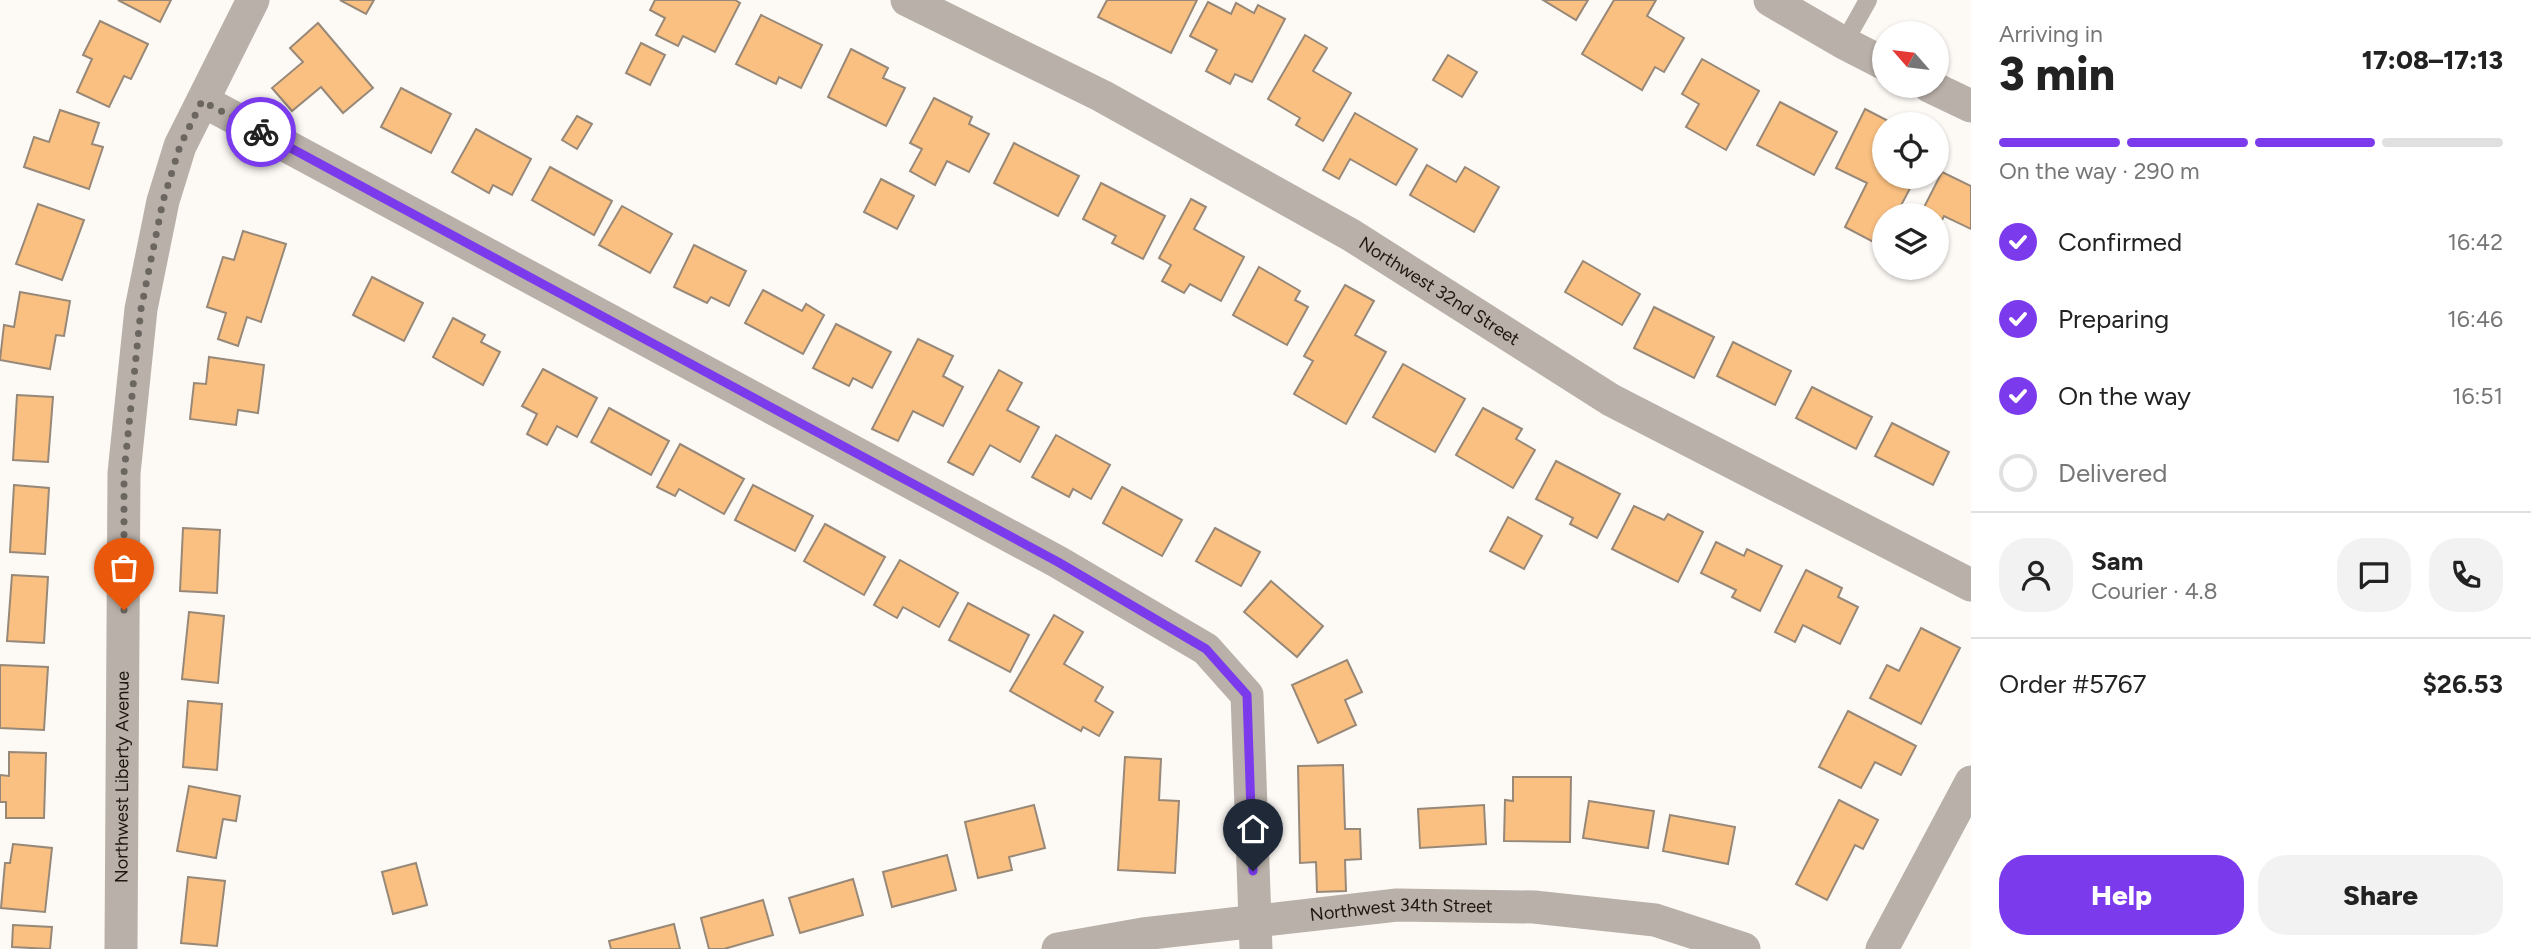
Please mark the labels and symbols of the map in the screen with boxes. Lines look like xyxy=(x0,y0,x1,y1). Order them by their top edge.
north arrow xyxy=(1872,21,1950,98)
courier xyxy=(226,97,296,167)
street label: Northwest 32nd Street xyxy=(1355,232,1524,350)
pin xyxy=(94,538,154,610)
street label: Northwest Liberty Avenue xyxy=(110,671,134,883)
pin xyxy=(1223,799,1283,871)
street label: Northwest 34th Street xyxy=(1309,894,1493,926)

